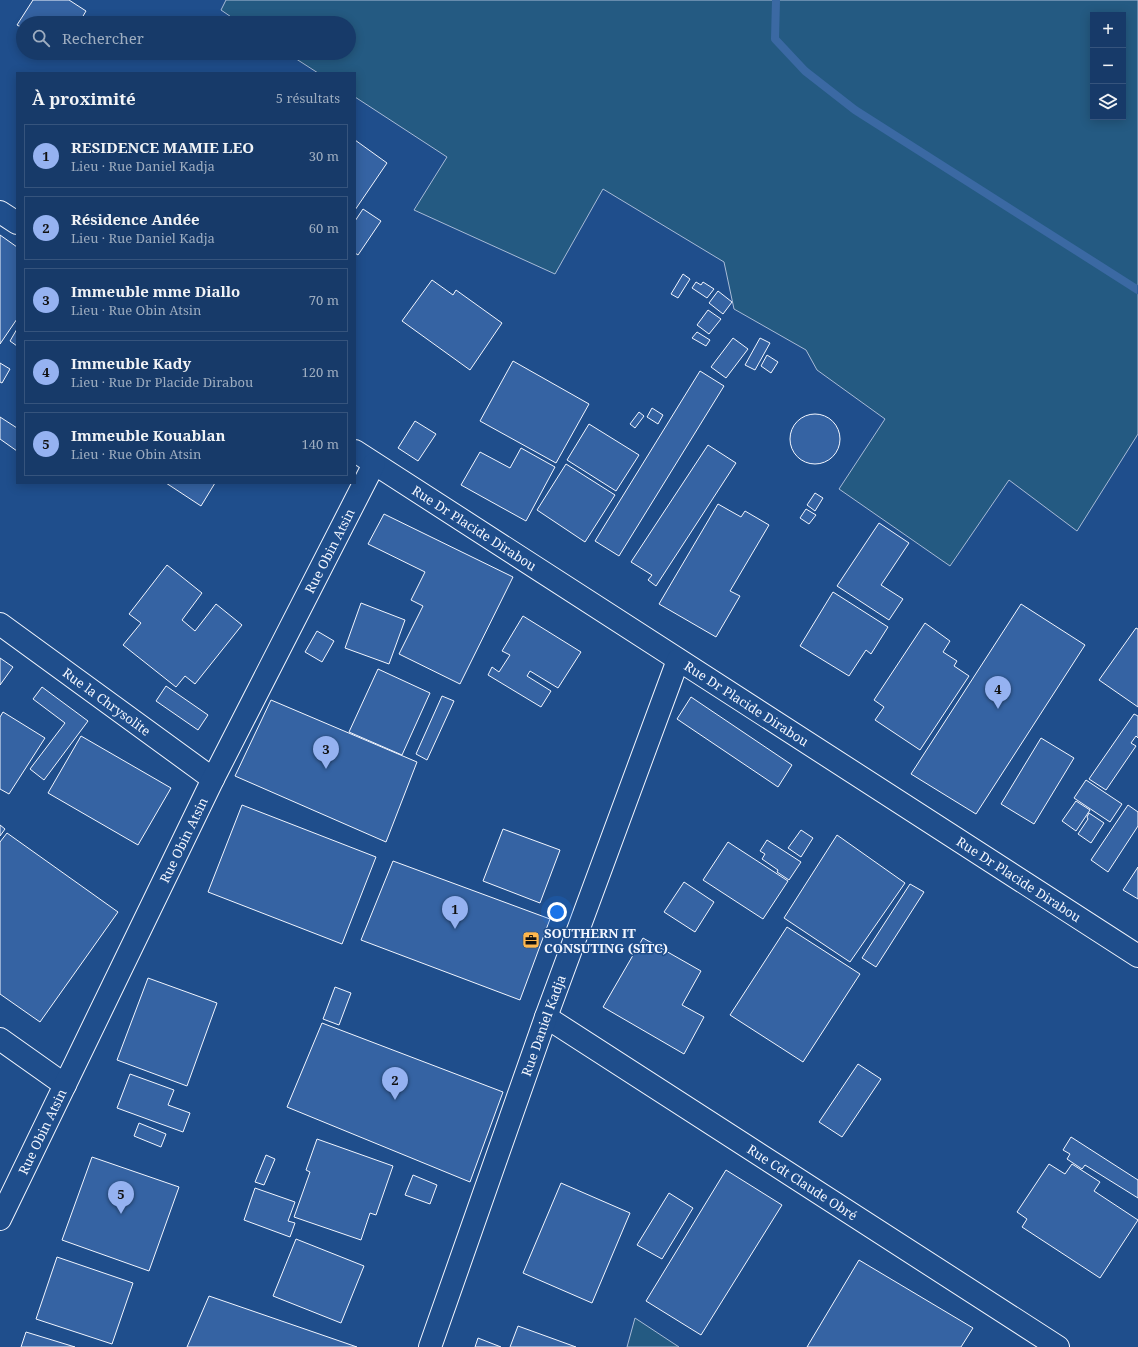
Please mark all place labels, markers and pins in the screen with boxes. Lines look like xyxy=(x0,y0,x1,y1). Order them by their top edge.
pin: 4 xyxy=(985,676,1011,709)
pin: 3 xyxy=(313,736,339,769)
pin: 1 xyxy=(442,896,468,929)
place label: SOUTHERN IT CONSUTING (SITC) xyxy=(544,924,668,957)
office icon: SOUTHERN IT CONSUTING (SITC) xyxy=(521,930,541,950)
pin: 2 xyxy=(382,1067,408,1100)
pin: 5 xyxy=(108,1181,134,1214)

